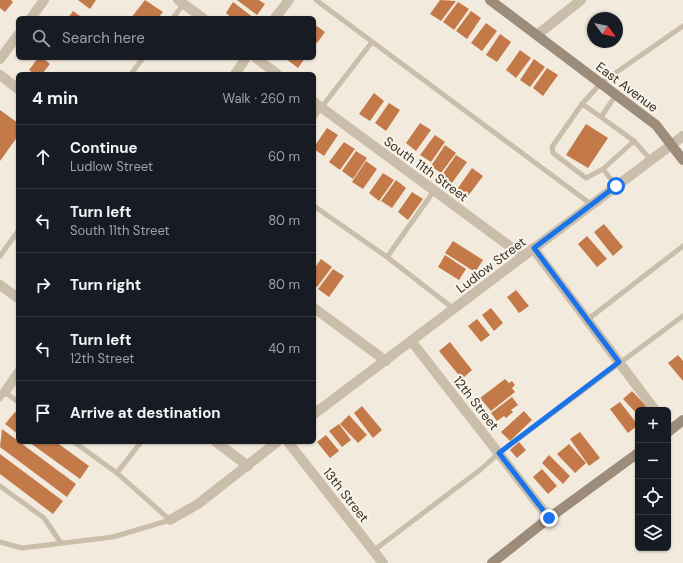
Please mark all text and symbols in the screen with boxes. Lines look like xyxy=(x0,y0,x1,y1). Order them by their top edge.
north arrow xyxy=(587,12,623,48)
search box xyxy=(16,16,316,60)
icon: search xyxy=(30,27,52,49)
text: Search here xyxy=(62,28,145,48)
street label: East Avenue xyxy=(593,58,661,116)
text: 4 min xyxy=(32,87,78,109)
text: Walk · 260 m xyxy=(222,90,300,107)
street label: South 11th Street xyxy=(381,133,471,205)
text: Continue xyxy=(70,138,138,158)
icon: ahead xyxy=(32,146,54,168)
text: 60 m xyxy=(268,148,300,165)
text: Ludlow Street xyxy=(70,158,153,175)
route start xyxy=(607,177,625,195)
text: Turn left xyxy=(70,202,131,222)
icon: left xyxy=(32,210,54,232)
text: 80 m xyxy=(268,212,300,229)
text: South 11th Street xyxy=(70,222,170,239)
street label: Ludlow Street xyxy=(453,233,529,297)
icon: right xyxy=(32,274,54,296)
text: Turn right xyxy=(70,275,141,295)
text: 80 m xyxy=(268,276,300,293)
text: Turn left xyxy=(70,330,131,350)
icon: left xyxy=(32,338,54,360)
text: 40 m xyxy=(268,340,300,357)
text: 12th Street xyxy=(70,350,134,367)
street label: 12th Street xyxy=(449,372,503,434)
icon: arrive xyxy=(32,402,54,424)
text: Arrive at destination xyxy=(70,403,221,423)
map controls xyxy=(635,407,671,551)
button: + xyxy=(635,407,671,443)
button: − xyxy=(635,443,671,479)
street label: 13th Street xyxy=(319,464,373,526)
button: locate xyxy=(635,479,671,515)
route end xyxy=(540,509,558,527)
button: layers xyxy=(635,515,671,551)

